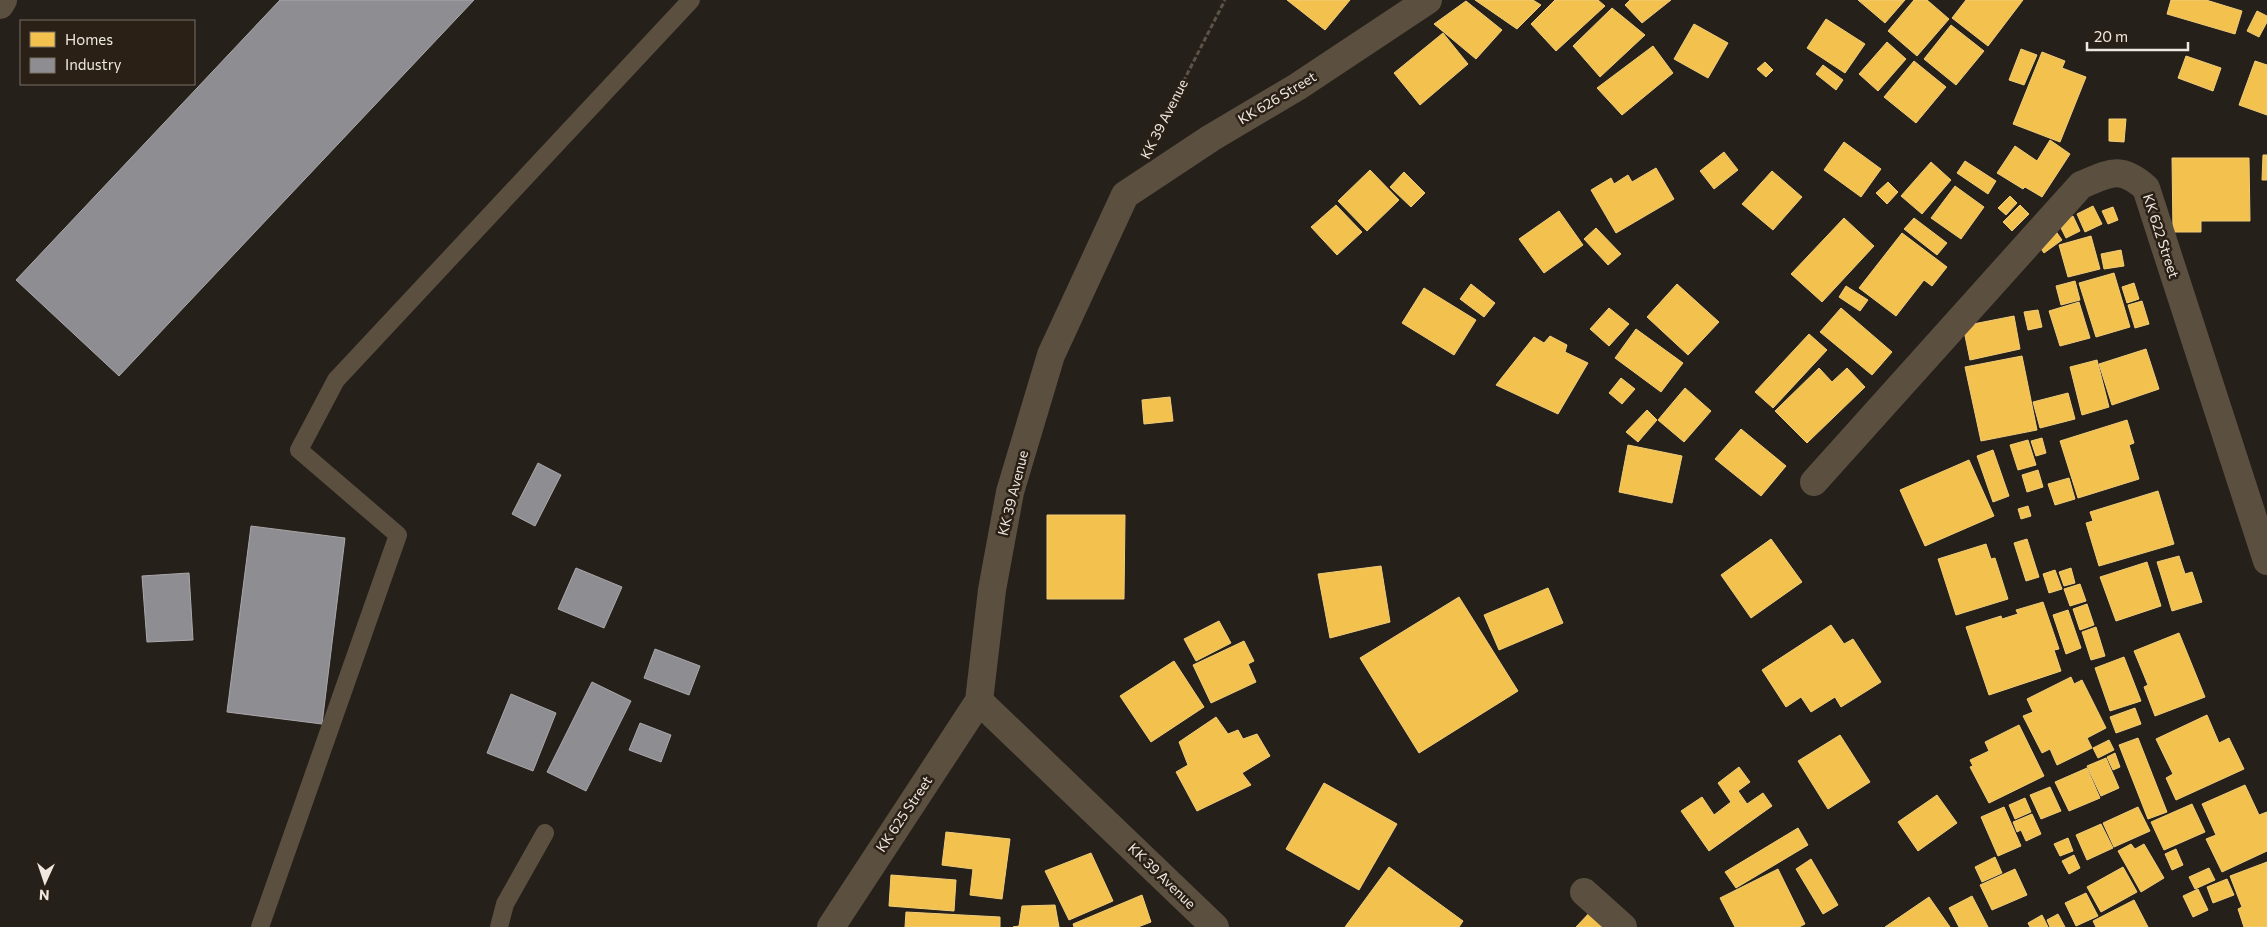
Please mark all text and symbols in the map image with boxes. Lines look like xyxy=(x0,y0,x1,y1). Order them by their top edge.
legend xyxy=(20,20,195,85)
scale bar xyxy=(2087,20,2188,52)
text: 20 m xyxy=(2094,27,2128,45)
text: Homes xyxy=(65,30,113,48)
text: Industry xyxy=(65,55,122,73)
street label: KK 626 Street xyxy=(1234,67,1319,128)
street label: KK 39 Avenue xyxy=(1136,76,1191,162)
street label: KK 622 Street xyxy=(2140,192,2183,280)
street label: KK 39 Avenue xyxy=(994,448,1031,537)
street label: KK 625 Street xyxy=(872,772,935,855)
street label: KK 39 Avenue xyxy=(1125,839,1200,912)
north arrow xyxy=(20,857,70,907)
text: N xyxy=(39,887,50,904)

